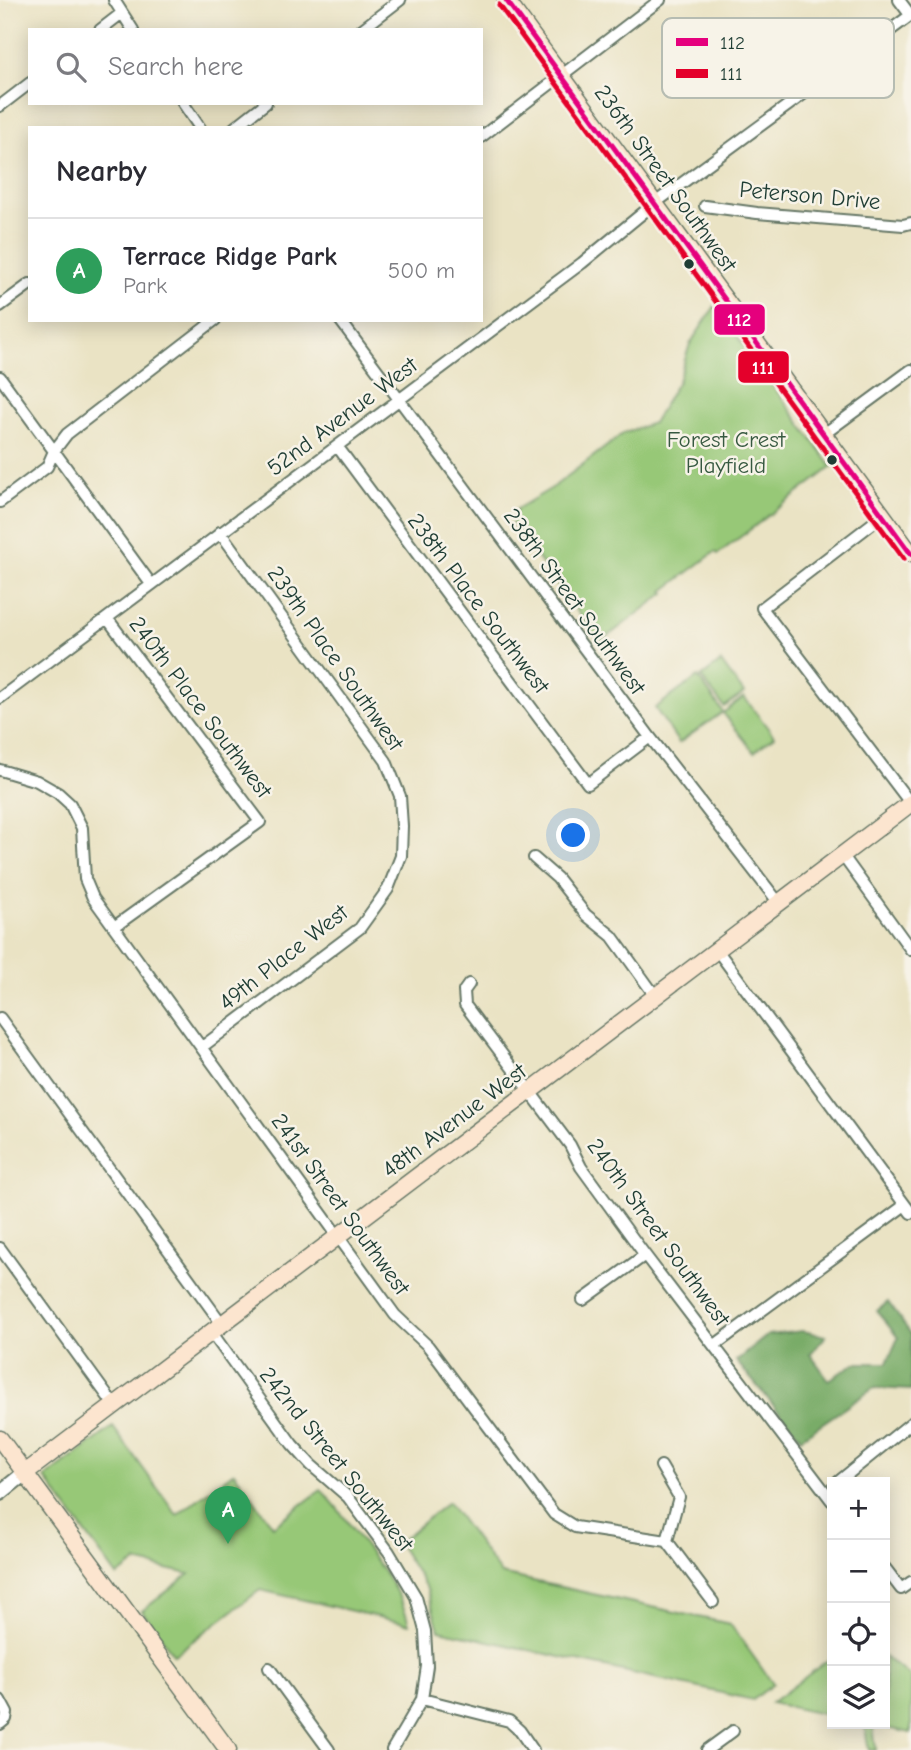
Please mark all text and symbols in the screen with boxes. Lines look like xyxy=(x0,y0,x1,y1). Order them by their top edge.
legend xyxy=(662,18,894,98)
search box xyxy=(28,28,483,105)
text: 112 xyxy=(720,32,745,54)
icon: search xyxy=(52,48,90,86)
text: Search here xyxy=(108,52,243,82)
text: 111 xyxy=(720,63,743,85)
street label: 236th Street Southwest xyxy=(589,80,743,278)
text: Nearby xyxy=(56,154,147,189)
street label: Peterson Drive xyxy=(738,176,882,215)
text: Terrace Ridge Park xyxy=(123,242,337,272)
text: A xyxy=(73,257,85,284)
text: 500 m xyxy=(388,257,455,284)
unlabelled marker xyxy=(682,257,696,271)
text: Park xyxy=(123,272,167,299)
line badge: 112 xyxy=(713,303,766,336)
text: 112 xyxy=(727,309,751,331)
street label: 52nd Avenue West xyxy=(262,350,424,482)
line badge: 111 xyxy=(737,350,790,384)
text: 111 xyxy=(752,357,774,379)
park label: Forest Crest Playfield xyxy=(667,426,787,479)
unlabelled marker xyxy=(825,453,839,467)
street label: 238th Street Southwest xyxy=(498,503,652,701)
street label: 238th Place Southwest xyxy=(402,508,556,700)
street label: 239th Place Southwest xyxy=(262,561,410,757)
street label: 240th Place Southwest xyxy=(124,611,279,805)
your location xyxy=(556,818,590,852)
street label: 49th Place West xyxy=(214,898,354,1016)
street label: 48th Avenue West xyxy=(377,1057,533,1183)
street label: 241st Street Southwest xyxy=(266,1108,416,1301)
street label: 240th Street Southwest xyxy=(581,1133,737,1333)
street label: 242nd Street Southwest xyxy=(254,1362,420,1558)
map controls xyxy=(827,1477,890,1729)
button: + xyxy=(827,1477,890,1540)
pin: A xyxy=(205,1486,251,1544)
button: − xyxy=(827,1540,890,1603)
button: locate xyxy=(827,1603,890,1666)
button: layers xyxy=(827,1666,890,1729)

